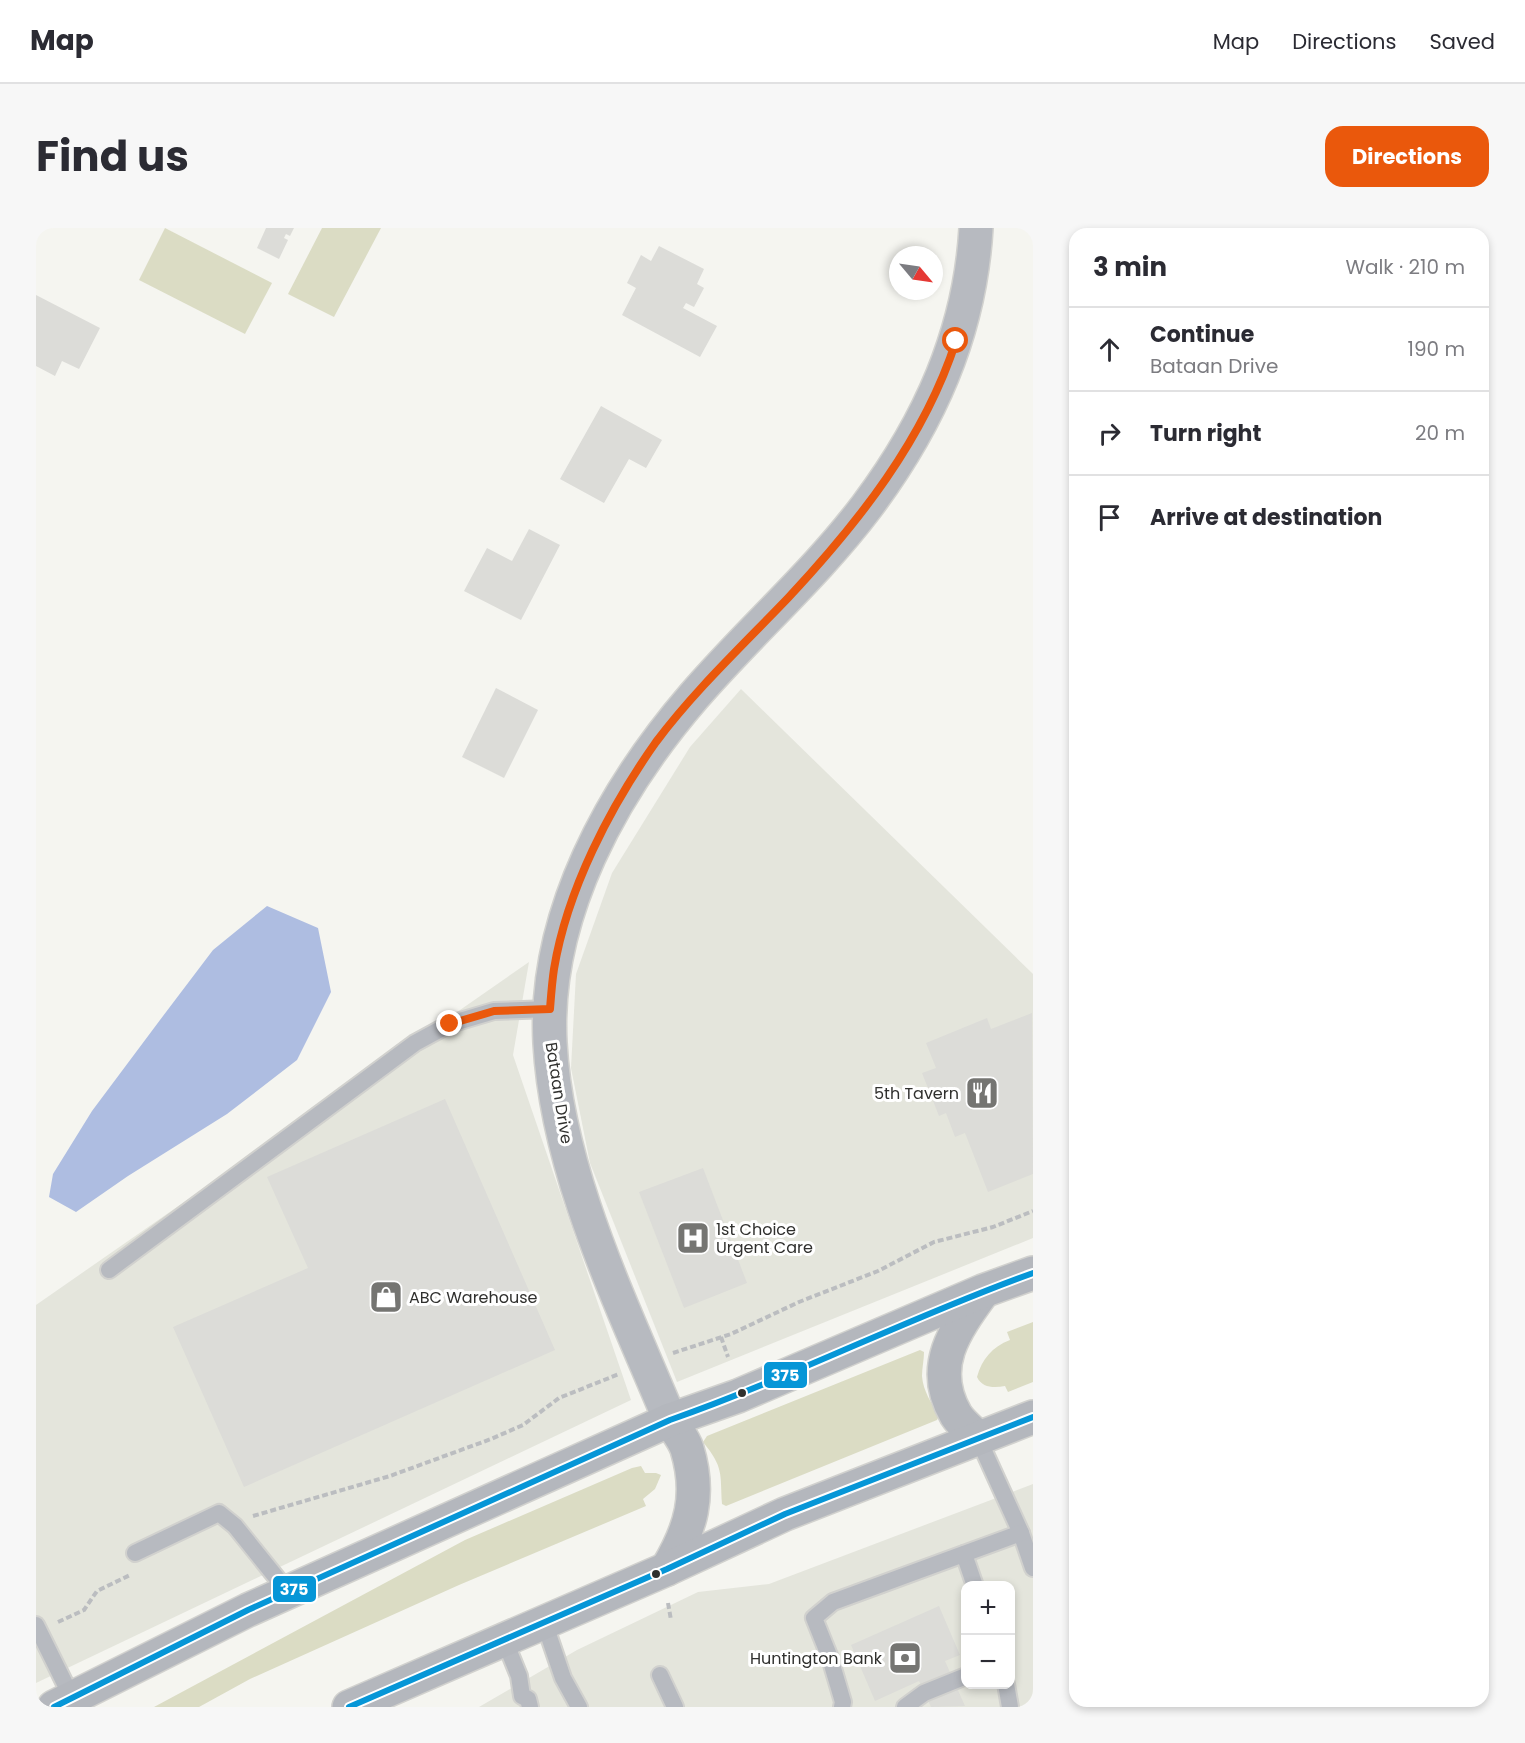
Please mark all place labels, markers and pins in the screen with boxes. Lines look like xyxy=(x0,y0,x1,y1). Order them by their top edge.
restaurant icon: 5th Tavern xyxy=(964,1075,1000,1111)
place label: 5th Tavern xyxy=(874,1082,959,1105)
place label: 1st Choice Urgent Care xyxy=(716,1218,813,1259)
hospital icon: 1st Choice Urgent Care xyxy=(675,1220,711,1256)
shop icon: ABC Warehouse xyxy=(368,1279,404,1315)
place label: ABC Warehouse xyxy=(409,1286,538,1309)
unlabelled marker xyxy=(736,1387,748,1399)
unlabelled marker xyxy=(650,1568,662,1580)
bank icon: Huntington Bank xyxy=(887,1640,923,1676)
place label: Huntington Bank xyxy=(750,1647,883,1670)

